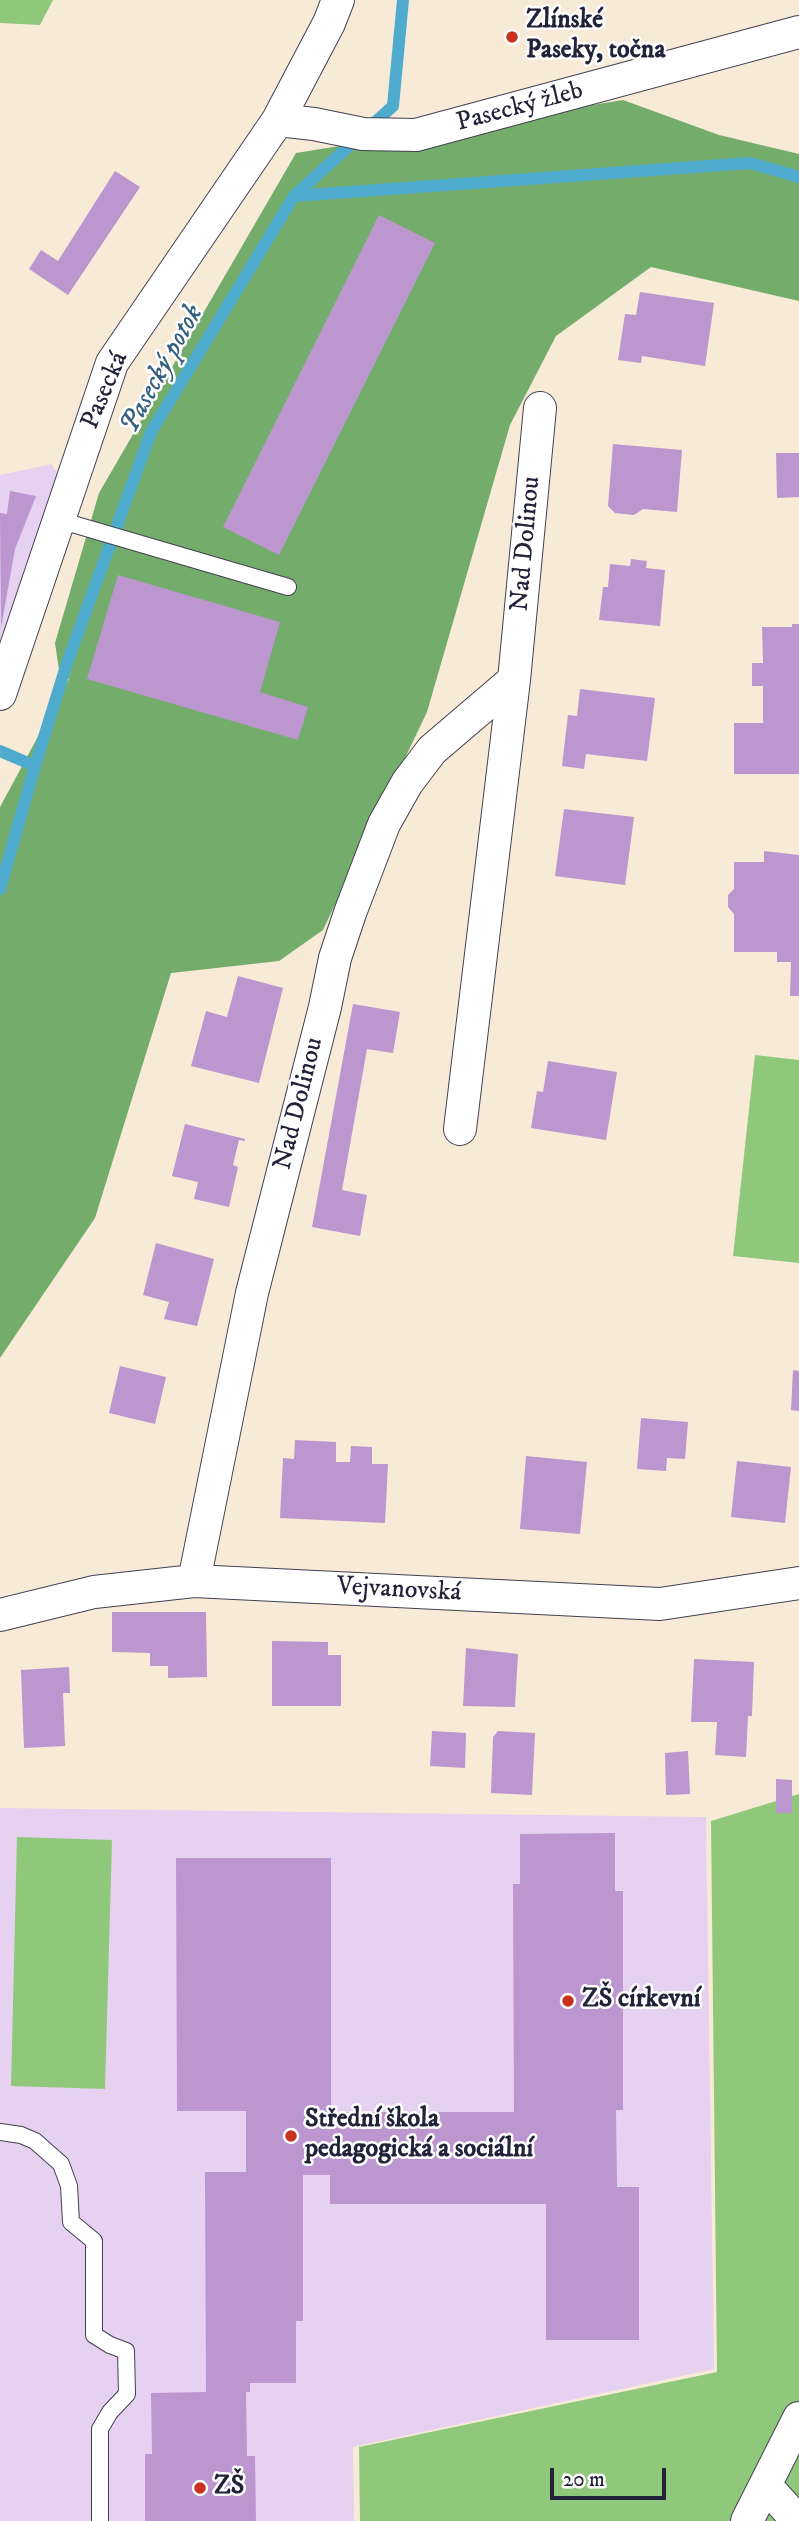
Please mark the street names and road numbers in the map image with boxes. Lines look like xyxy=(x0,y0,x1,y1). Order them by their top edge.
street label: Pasecký žleb xyxy=(453,76,587,140)
street label: Pasecká xyxy=(76,348,136,434)
street label: Nad Dolinou xyxy=(506,475,548,613)
street label: Nad Dolinou xyxy=(268,1035,332,1173)
street label: Vejvanovská xyxy=(336,1572,462,1610)

